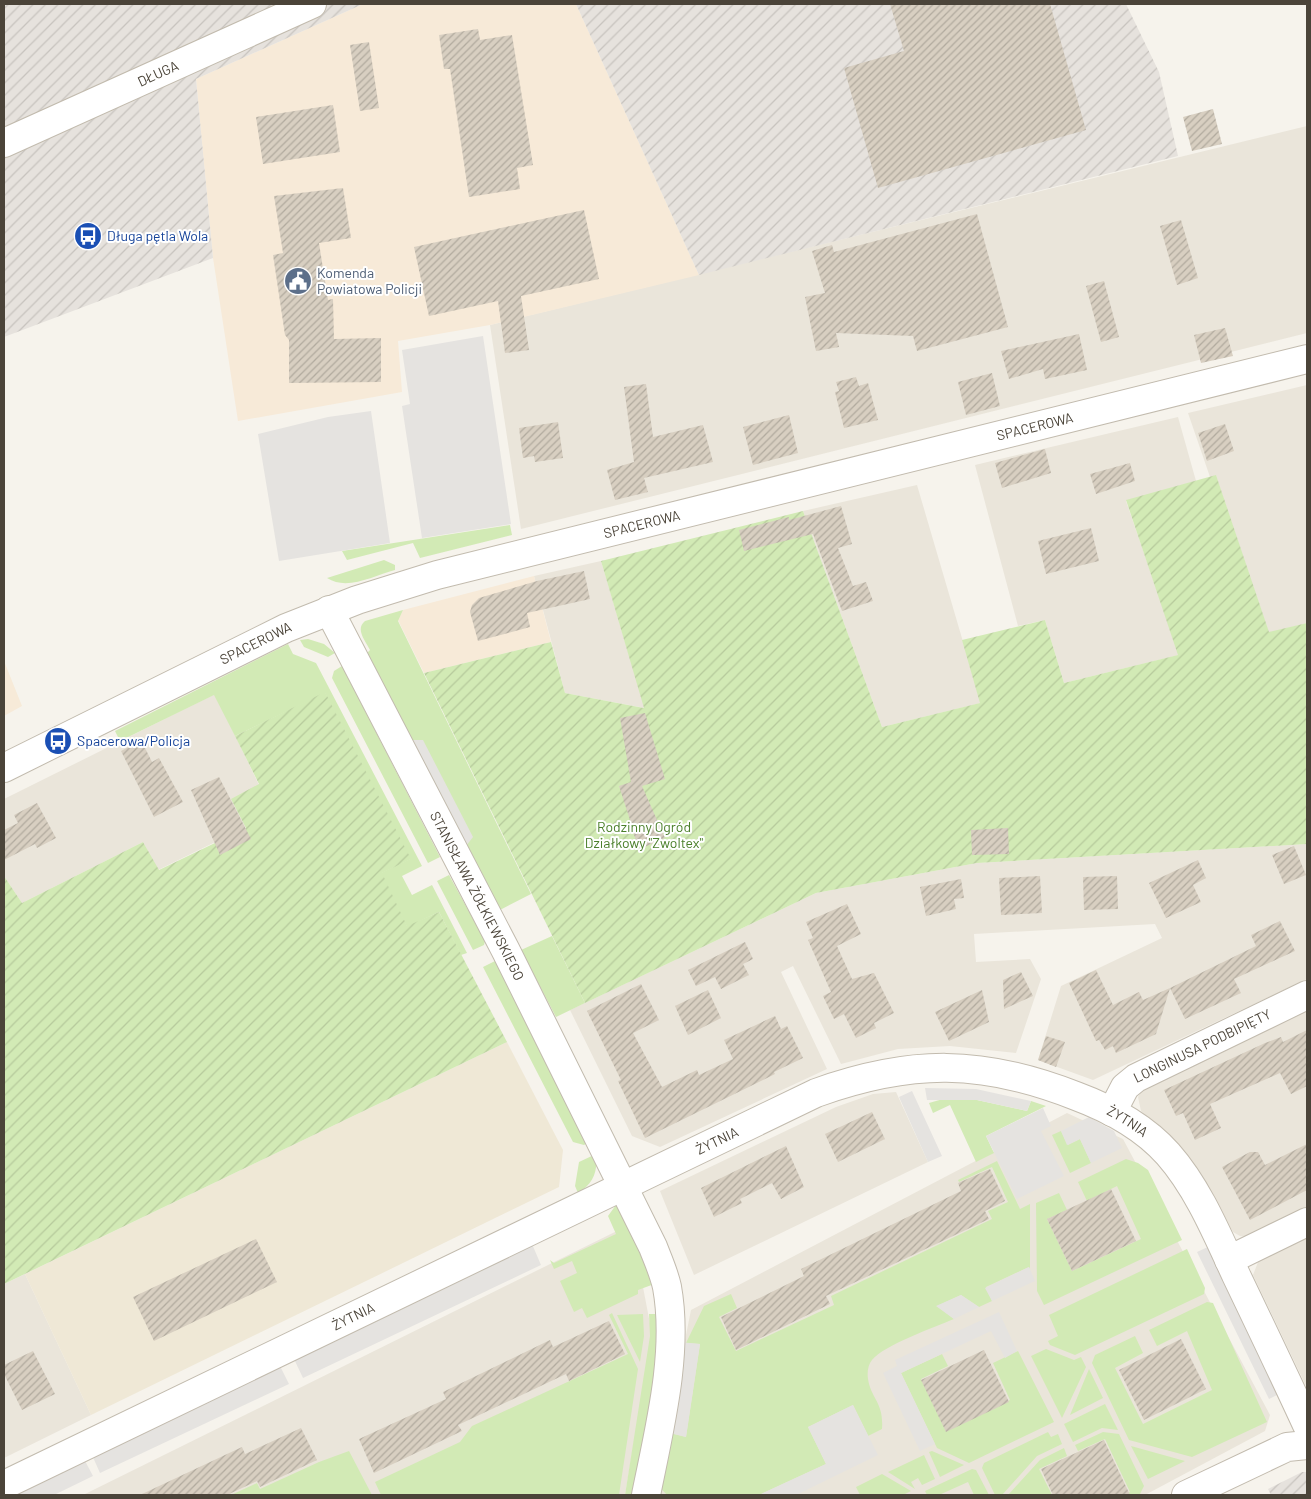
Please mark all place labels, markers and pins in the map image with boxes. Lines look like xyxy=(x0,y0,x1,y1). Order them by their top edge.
bus stop icon: Długa pętla Wola xyxy=(73,221,103,251)
place label: Długa pętla Wola xyxy=(107,227,208,244)
place label: Komenda Powiatowa Policji xyxy=(317,264,422,297)
public building icon: Komenda Powiatowa Policji xyxy=(283,266,313,296)
bus stop icon: Spacerowa/Policja xyxy=(43,726,73,756)
place label: Spacerowa/Policja xyxy=(77,732,190,749)

